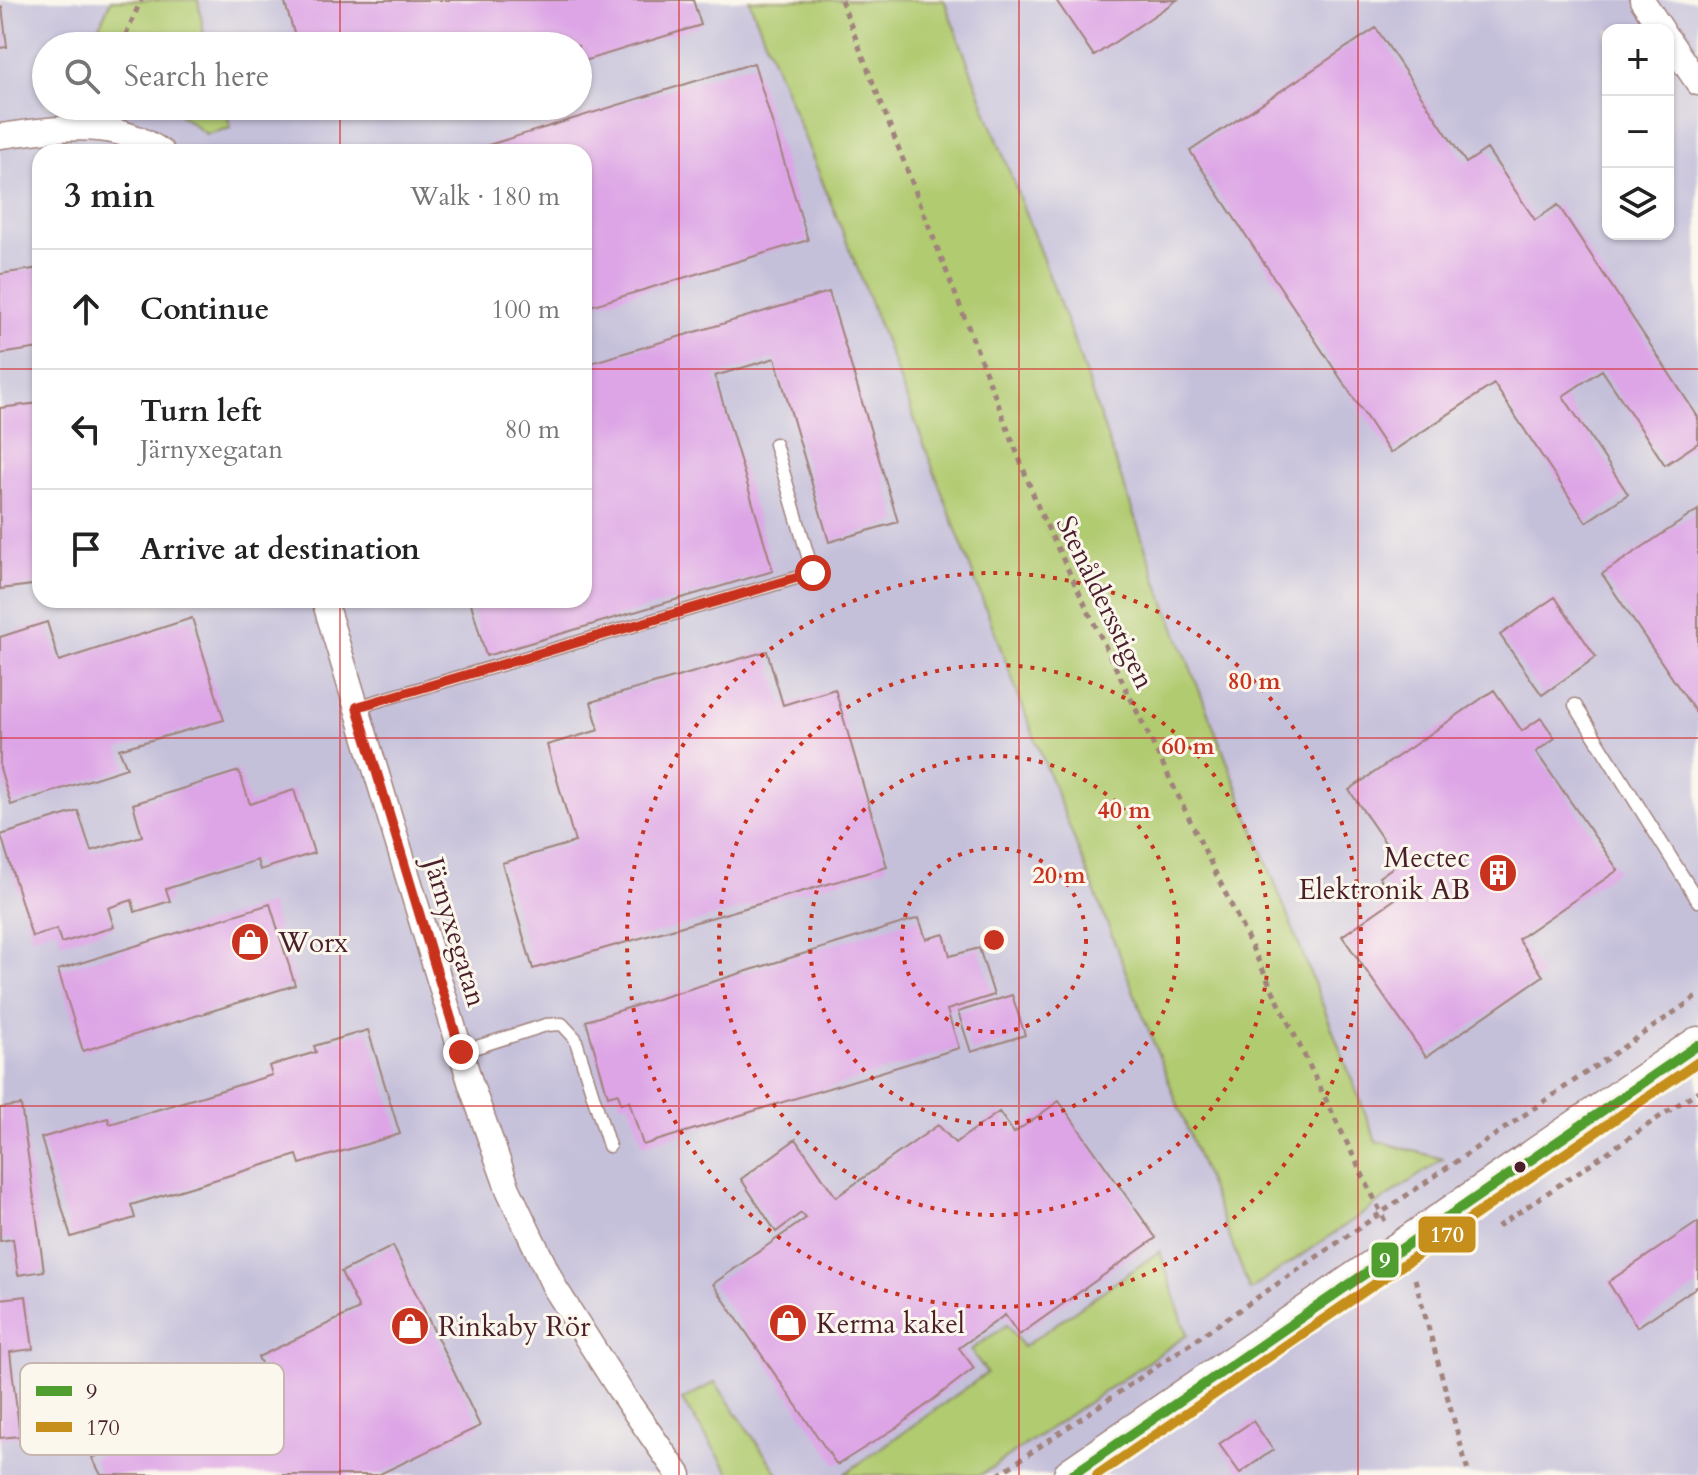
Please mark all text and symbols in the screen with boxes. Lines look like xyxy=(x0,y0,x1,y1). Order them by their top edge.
map controls xyxy=(1602,24,1674,240)
button: + xyxy=(1602,24,1674,96)
search box xyxy=(32,32,592,120)
icon: search xyxy=(60,54,104,98)
text: Search here xyxy=(124,56,269,97)
button: − xyxy=(1602,96,1674,168)
button: layers xyxy=(1602,168,1674,240)
text: 3 min xyxy=(64,173,155,219)
text: Walk · 180 m xyxy=(410,179,560,214)
icon: ahead xyxy=(64,287,108,331)
text: Continue xyxy=(140,289,269,330)
text: 100 m xyxy=(491,292,560,327)
text: Turn left xyxy=(140,391,262,432)
icon: left xyxy=(64,407,108,451)
text: 80 m xyxy=(504,412,560,447)
text: Järnyxegatan xyxy=(140,432,283,467)
street label: Stenåldersstigen xyxy=(1047,509,1163,695)
icon: arrive xyxy=(64,527,108,571)
text: Arrive at destination xyxy=(140,529,420,570)
route start xyxy=(795,555,831,591)
text: 80 m xyxy=(1227,665,1281,698)
text: 60 m xyxy=(1161,730,1215,763)
text: 40 m xyxy=(1097,794,1151,827)
place label: Mectec Elektronik AB xyxy=(1298,839,1470,909)
street label: Järnyxegatan xyxy=(413,849,496,1012)
building icon: Mectec Elektronik AB xyxy=(1477,852,1519,894)
text: 20 m xyxy=(1032,859,1086,892)
shop icon: Worx xyxy=(229,921,271,963)
place label: Worx xyxy=(277,924,348,962)
centre of rings xyxy=(980,926,1008,954)
route end xyxy=(443,1034,479,1070)
unlabelled marker xyxy=(1512,1159,1528,1175)
line badge: 170 xyxy=(1417,1215,1477,1254)
text: 170 xyxy=(1430,1220,1464,1250)
line badge: 9 xyxy=(1370,1241,1400,1279)
text: 9 xyxy=(1379,1246,1391,1276)
shop icon: Kerma kakel xyxy=(767,1302,809,1344)
shop icon: Rinkaby Rör xyxy=(389,1305,431,1347)
place label: Kerma kakel xyxy=(816,1305,965,1343)
place label: Rinkaby Rör xyxy=(438,1308,591,1346)
legend xyxy=(20,1363,284,1455)
text: 9 xyxy=(86,1377,97,1407)
text: 170 xyxy=(86,1413,120,1443)

